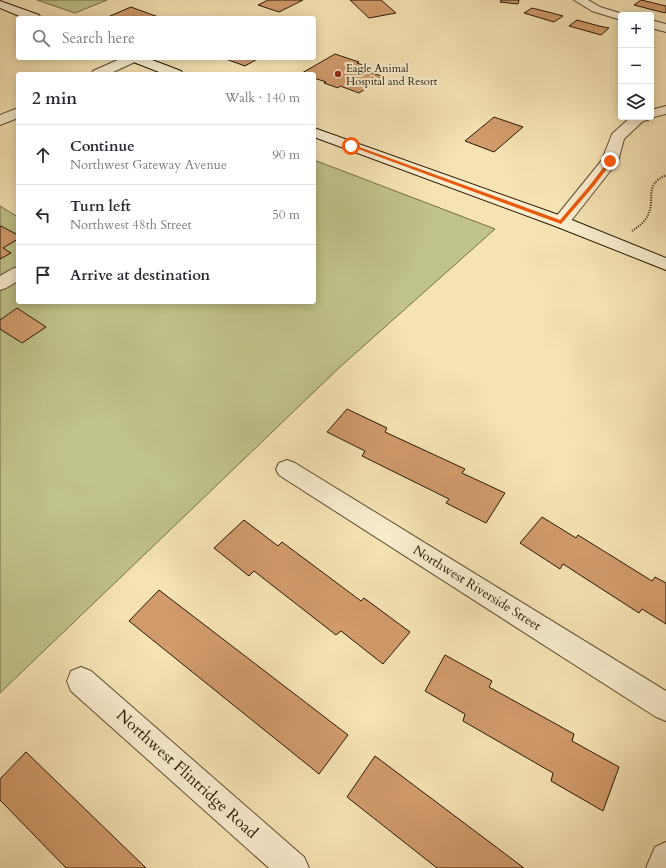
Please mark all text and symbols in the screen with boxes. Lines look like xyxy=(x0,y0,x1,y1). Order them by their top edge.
map controls xyxy=(618,12,654,120)
button: + xyxy=(618,12,654,48)
search box xyxy=(16,16,316,60)
icon: search xyxy=(30,27,52,49)
text: Search here xyxy=(62,28,135,48)
button: − xyxy=(618,48,654,84)
place label: Eagle Animal Hospital and Resort xyxy=(346,61,438,89)
marker: Eagle Animal Hospital and Resort xyxy=(333,69,343,79)
button: layers xyxy=(618,84,654,120)
text: 2 min xyxy=(32,87,77,110)
text: Walk · 140 m xyxy=(225,89,300,107)
text: Continue xyxy=(70,136,135,156)
route start xyxy=(342,137,360,155)
icon: ahead xyxy=(32,144,54,166)
text: 90 m xyxy=(272,146,300,164)
route end xyxy=(601,152,619,170)
text: Northwest Gateway Avenue xyxy=(70,156,227,174)
text: Turn left xyxy=(70,196,131,216)
icon: left xyxy=(32,204,54,226)
text: 50 m xyxy=(272,206,300,224)
text: Northwest 48th Street xyxy=(70,216,192,234)
icon: arrive xyxy=(32,264,54,286)
text: Arrive at destination xyxy=(70,265,210,285)
street label: Northwest Riverside Street xyxy=(410,541,544,635)
street label: Northwest Flintridge Road xyxy=(112,705,263,844)

